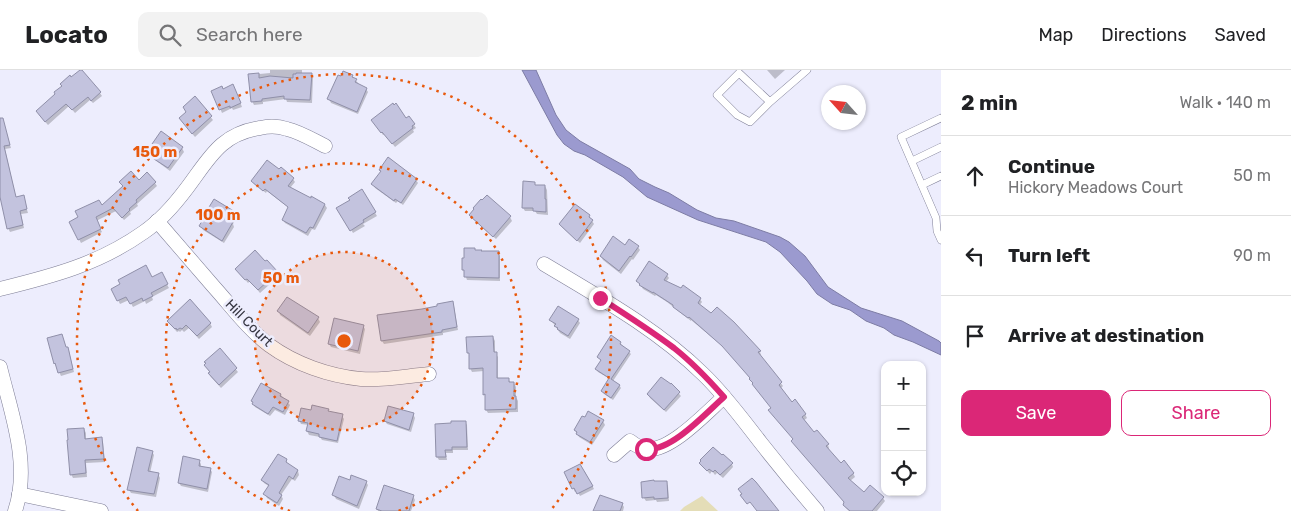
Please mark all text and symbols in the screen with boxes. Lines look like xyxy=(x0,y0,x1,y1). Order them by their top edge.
search box xyxy=(138,12,488,57)
text: Locato xyxy=(25,21,108,49)
icon: search xyxy=(156,21,184,49)
text: Search here xyxy=(196,23,303,46)
text: Map xyxy=(1038,24,1073,46)
text: Directions xyxy=(1101,24,1187,46)
text: Saved xyxy=(1215,24,1266,46)
north arrow xyxy=(821,85,866,130)
text: 2 min xyxy=(961,90,1018,115)
text: Walk · 140 m xyxy=(1180,93,1271,112)
text: 150 m xyxy=(133,143,177,161)
text: Continue xyxy=(1008,155,1095,178)
icon: ahead xyxy=(961,162,989,190)
text: 50 m xyxy=(1233,166,1271,185)
text: Hickory Meadows Court xyxy=(1008,178,1183,197)
text: 100 m xyxy=(196,206,240,224)
icon: left xyxy=(961,242,989,270)
text: Turn left xyxy=(1008,244,1090,267)
text: 90 m xyxy=(1233,246,1271,265)
text: 50 m xyxy=(263,269,299,287)
route end xyxy=(589,287,612,310)
street label: Hill Court xyxy=(222,296,277,351)
icon: arrive xyxy=(961,322,989,350)
text: Arrive at destination xyxy=(1008,324,1204,347)
centre of rings xyxy=(335,332,353,350)
map controls xyxy=(881,361,926,496)
button: + xyxy=(881,361,926,406)
button: Save xyxy=(961,390,1111,436)
button: Share xyxy=(1121,390,1271,436)
button: − xyxy=(881,406,926,451)
route start xyxy=(635,438,658,461)
button: locate xyxy=(881,451,926,496)

